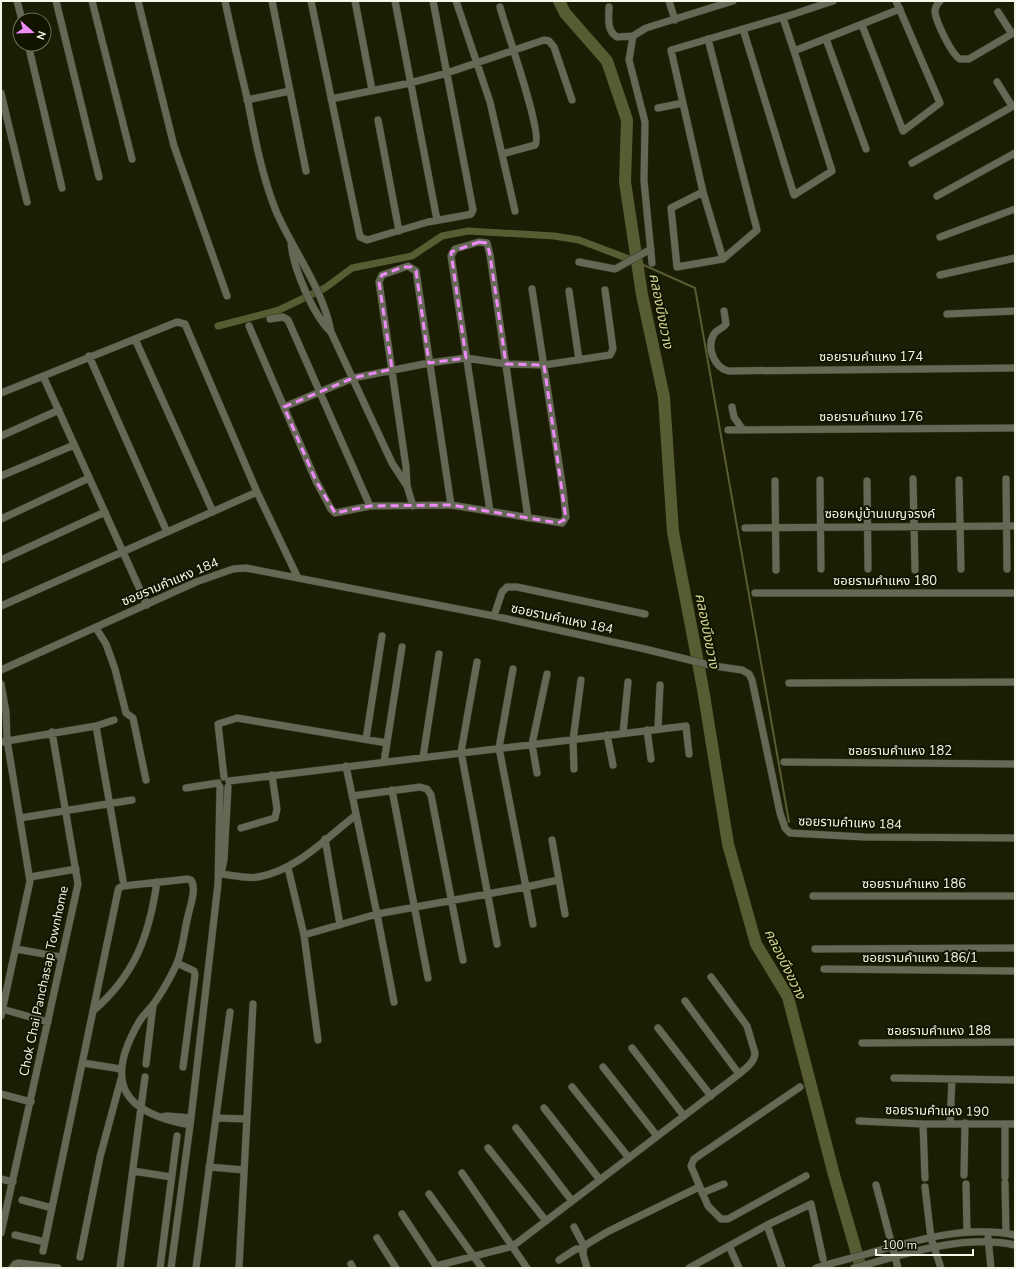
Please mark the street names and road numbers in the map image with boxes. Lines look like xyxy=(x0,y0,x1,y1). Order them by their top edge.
street label: ซอยรามคำแหง 174 xyxy=(819,348,923,366)
street label: ซอยรามคำแหง 176 xyxy=(819,408,923,426)
street label: ซอยหมู่บ้านเบญจรงค์ xyxy=(825,505,935,523)
street label: ซอยรามคำแหง 184 xyxy=(119,553,222,611)
street label: ซอยรามคำแหง 180 xyxy=(833,572,937,590)
street label: ซอยรามคำแหง 184 xyxy=(509,599,615,639)
street label: ซอยรามคำแหง 182 xyxy=(848,742,952,760)
street label: ซอยรามคำแหง 184 xyxy=(798,812,902,834)
street label: ซอยรามคำแหง 186 xyxy=(862,875,966,893)
street label: Chok Chai Panchasap Townhome xyxy=(15,884,73,1078)
street label: ซอยรามคำแหง 186/1 xyxy=(862,949,978,967)
street label: ซอยรามคำแหง 188 xyxy=(887,1022,991,1040)
street label: ซอยรามคำแหง 190 xyxy=(885,1101,989,1121)

